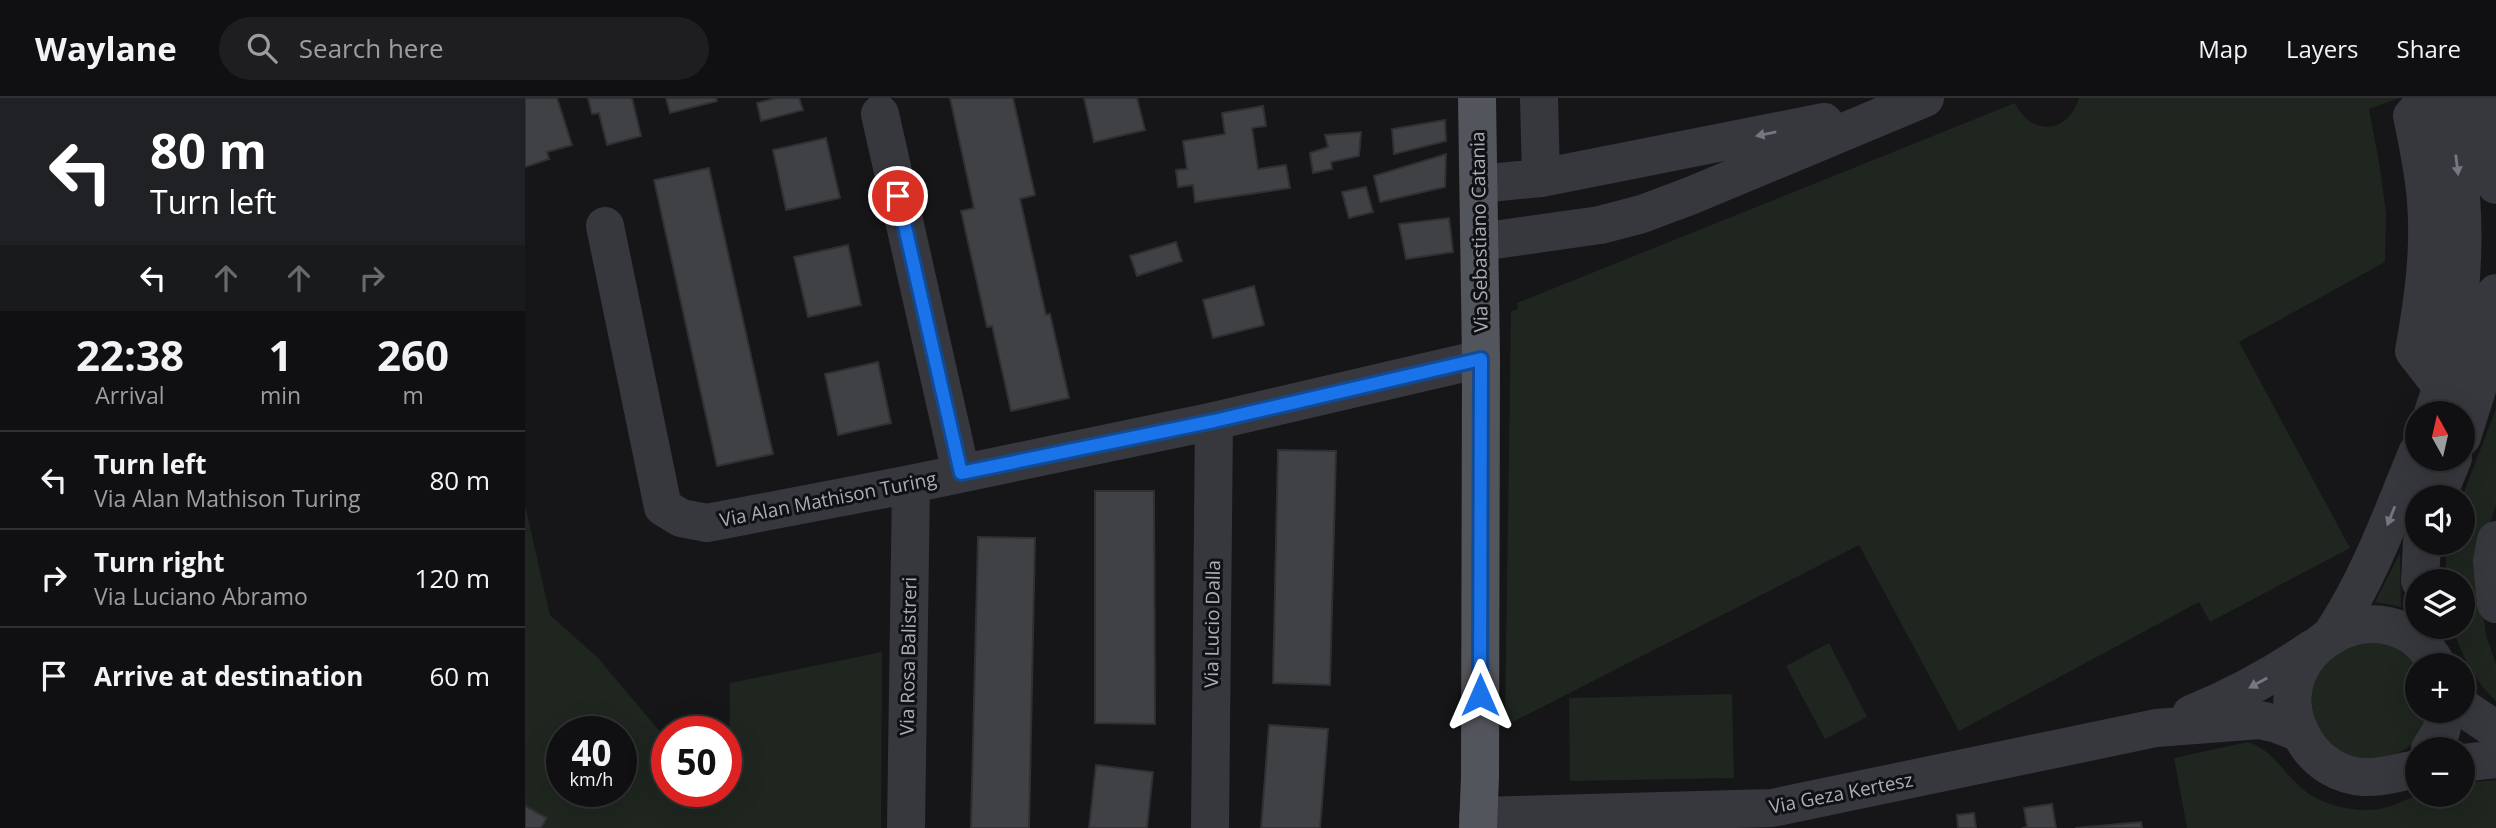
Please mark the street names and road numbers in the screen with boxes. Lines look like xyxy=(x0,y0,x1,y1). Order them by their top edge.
street label: Via Sebastiano Catania xyxy=(1464,131,1494,333)
street label: Via Alan Mathison Turing xyxy=(717,465,939,533)
street label: Via Lucio Dalla xyxy=(1198,560,1226,688)
street label: Via Rosa Balistreri xyxy=(894,576,922,736)
street label: Via Geza Kertesz xyxy=(1767,766,1915,820)

